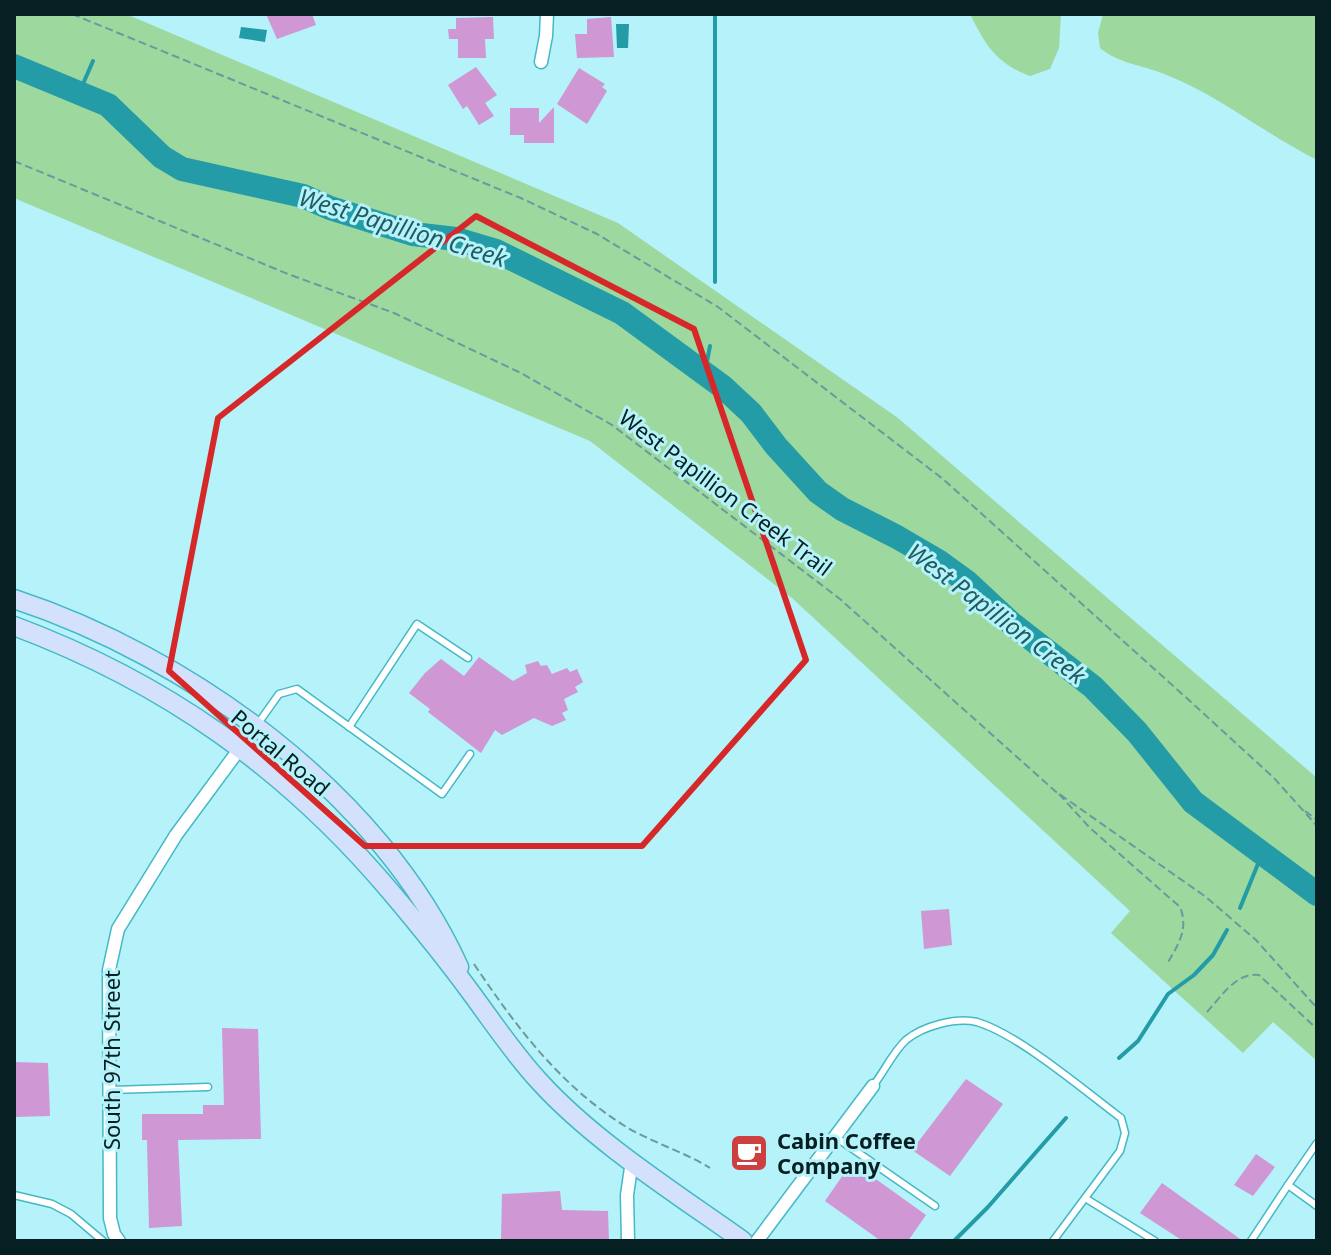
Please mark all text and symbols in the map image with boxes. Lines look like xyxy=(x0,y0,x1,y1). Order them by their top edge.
water label: West Papillion Creek xyxy=(295,180,512,275)
street label: West Papillion Creek Trail xyxy=(613,402,839,582)
water label: West Papillion Creek xyxy=(901,535,1094,692)
street label: Portal Road xyxy=(225,702,337,802)
street label: South 97th Street xyxy=(96,970,126,1150)
place label: Cabin Coffee Company xyxy=(777,1125,916,1180)
cafe icon: Cabin Coffee Company xyxy=(728,1132,770,1174)

